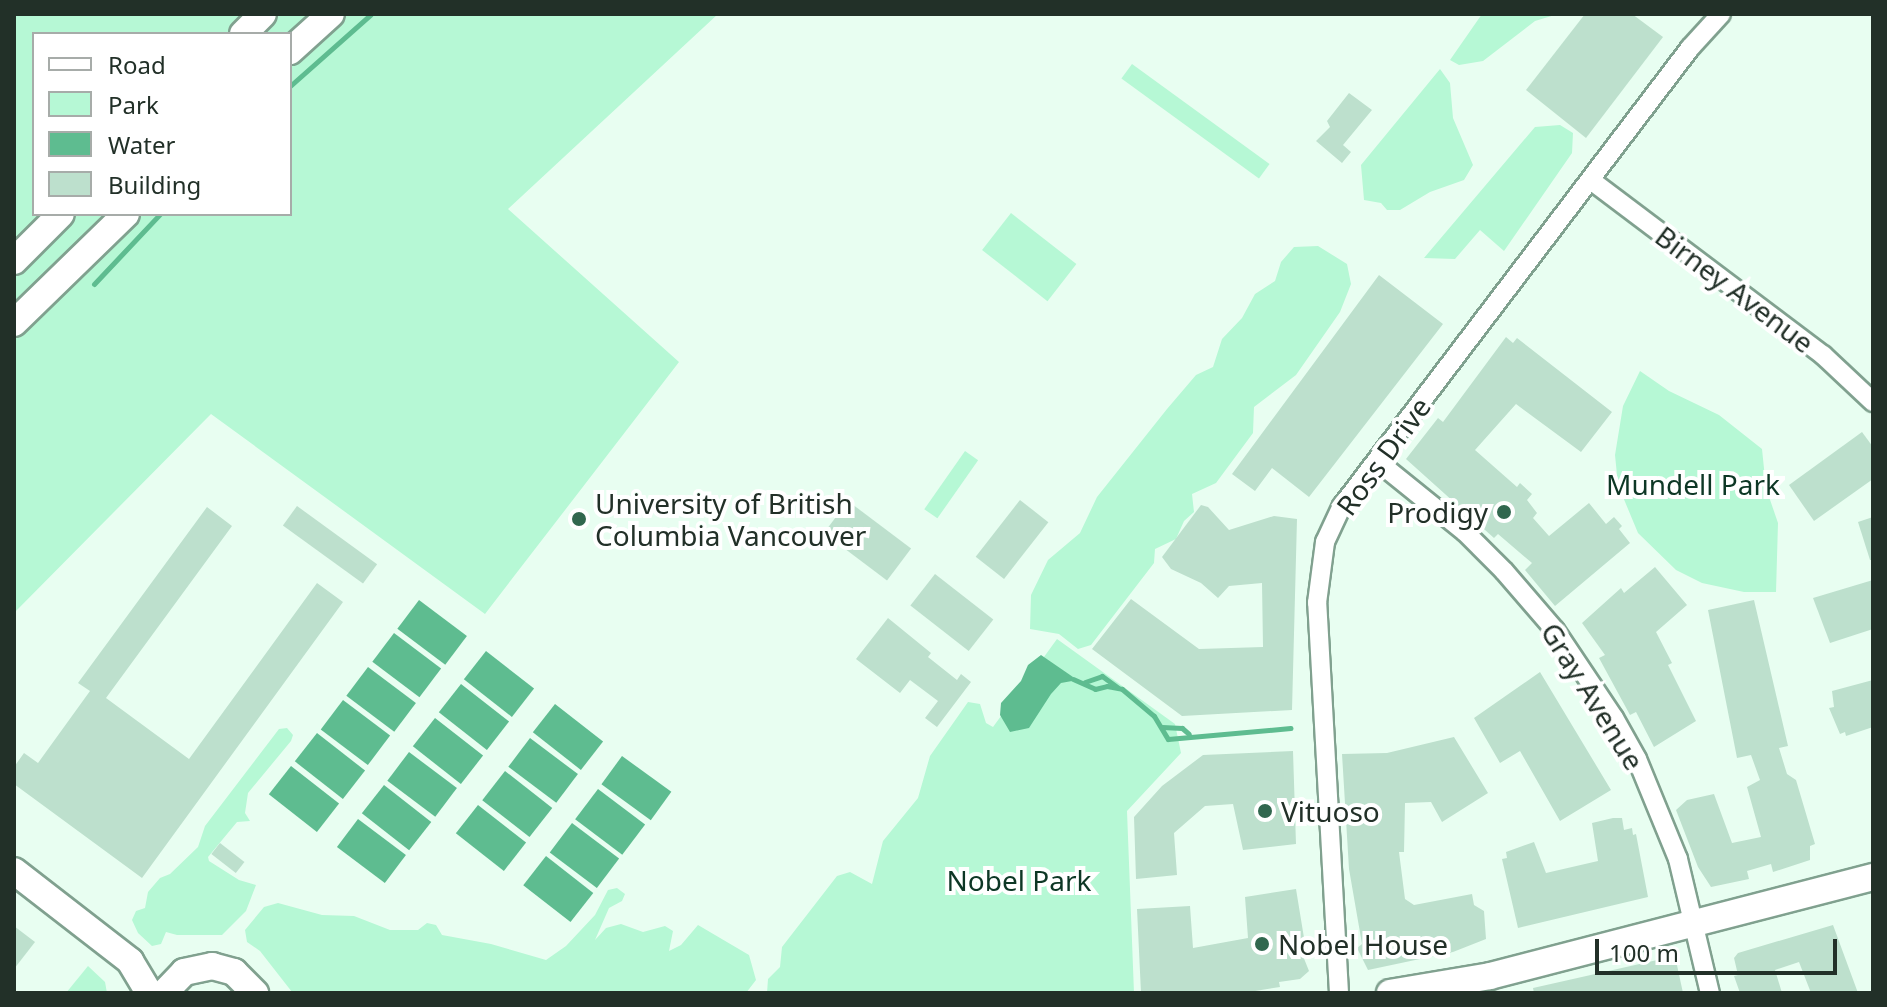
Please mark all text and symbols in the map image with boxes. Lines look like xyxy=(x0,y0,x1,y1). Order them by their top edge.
legend xyxy=(32,32,292,216)
text: Road xyxy=(108,48,166,81)
text: Park xyxy=(108,88,159,121)
text: Water xyxy=(108,128,175,161)
text: Building xyxy=(108,168,201,201)
street label: Birney Avenue xyxy=(1649,219,1821,359)
street label: Ross Drive xyxy=(1329,390,1437,522)
park label: Mundell Park xyxy=(1606,467,1780,501)
place label: University of British Columbia Vancouver xyxy=(595,486,866,552)
place label: Prodigy xyxy=(1387,495,1488,529)
marker: Prodigy xyxy=(1495,503,1513,521)
marker: University of British Columbia Vancouver xyxy=(570,510,588,528)
street label: Gray Avenue xyxy=(1535,616,1651,776)
place label: Vituoso xyxy=(1281,794,1380,828)
marker: Vituoso xyxy=(1256,802,1274,820)
park label: Nobel Park xyxy=(947,863,1091,897)
scale bar xyxy=(1599,923,1841,973)
place label: Nobel House xyxy=(1278,927,1448,961)
marker: Nobel House xyxy=(1253,935,1271,953)
text: 100 m xyxy=(1609,936,1679,969)

